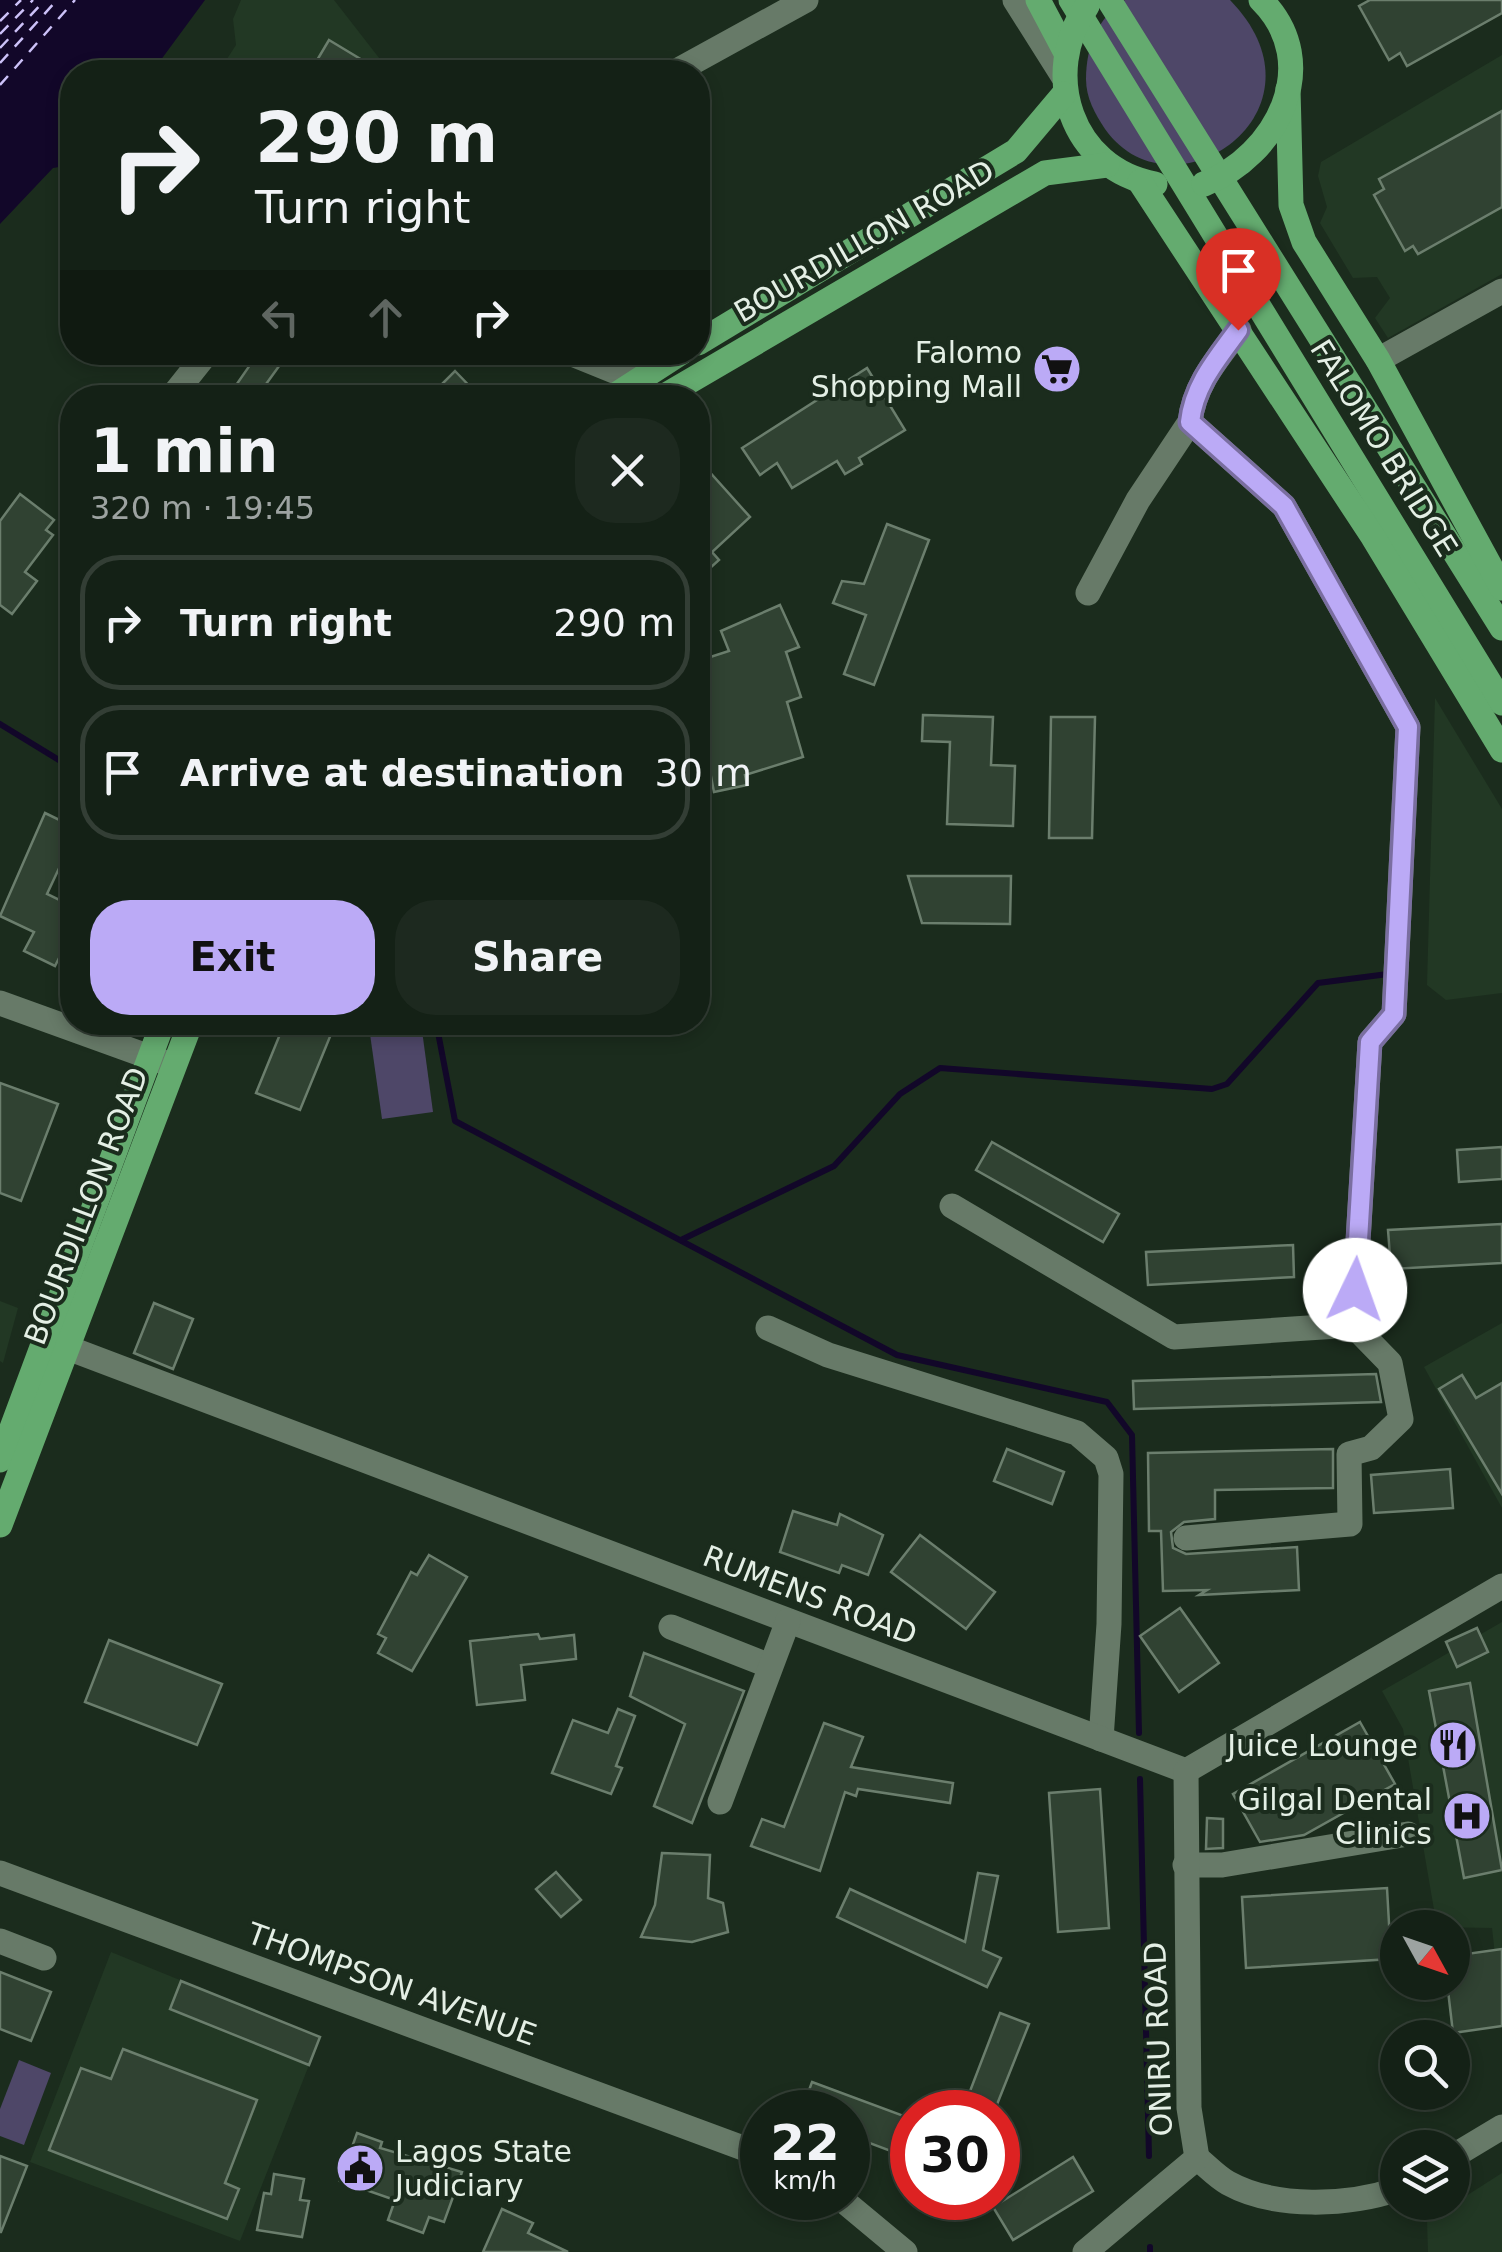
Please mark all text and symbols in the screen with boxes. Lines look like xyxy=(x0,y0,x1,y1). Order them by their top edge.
text: 290 m xyxy=(255,97,498,179)
icon: right xyxy=(90,100,220,230)
street label: BOURDILLON ROAD xyxy=(728,152,1000,330)
text: Turn right xyxy=(255,181,470,234)
pin xyxy=(1196,228,1281,331)
icon: arrive xyxy=(1211,243,1266,298)
icon: left xyxy=(253,290,308,345)
icon: ahead xyxy=(358,290,413,345)
icon: right xyxy=(463,290,518,345)
street label: FALOMO BRIDGE xyxy=(1303,333,1465,563)
place label: Falomo Shopping Mall xyxy=(811,335,1022,404)
supermarket icon: Falomo Shopping Mall xyxy=(1031,343,1083,395)
text: 1 min xyxy=(90,416,278,486)
button: close xyxy=(575,418,680,523)
text: 320 m · 19:45 xyxy=(90,489,315,527)
icon: right xyxy=(95,595,150,650)
text: Turn right xyxy=(180,601,392,645)
text: 290 m xyxy=(553,601,675,645)
icon: arrive xyxy=(95,745,150,800)
text: Arrive at destination xyxy=(180,751,625,795)
text: 30 m xyxy=(655,751,752,795)
button: Exit xyxy=(90,900,375,1015)
button: Share xyxy=(395,900,680,1015)
street label: BOURDILLON ROAD xyxy=(17,1063,155,1349)
position arrow xyxy=(1303,1238,1407,1342)
street label: RUMENS ROAD xyxy=(698,1538,922,1652)
restaurant icon: Juice Lounge xyxy=(1427,1719,1479,1771)
place label: Juice Lounge xyxy=(1225,1728,1418,1763)
place label: Gilgal Dental Clinics xyxy=(1238,1782,1432,1851)
hospital icon: Gilgal Dental Clinics xyxy=(1441,1790,1493,1842)
north arrow xyxy=(1380,1910,1470,2000)
map controls xyxy=(1380,1910,1470,2220)
street label: THOMPSON AVENUE xyxy=(242,1915,541,2053)
street label: ONIRU ROAD xyxy=(1137,1941,1179,2137)
button: search xyxy=(1380,2020,1470,2110)
speed limit sign: 30 xyxy=(890,2090,1020,2220)
text: 22 xyxy=(770,2114,840,2172)
button: layers xyxy=(1380,2130,1470,2220)
place label: Lagos State Judiciary xyxy=(393,2134,572,2203)
public building icon: Lagos State Judiciary xyxy=(334,2142,386,2194)
text: km/h xyxy=(773,2166,837,2195)

